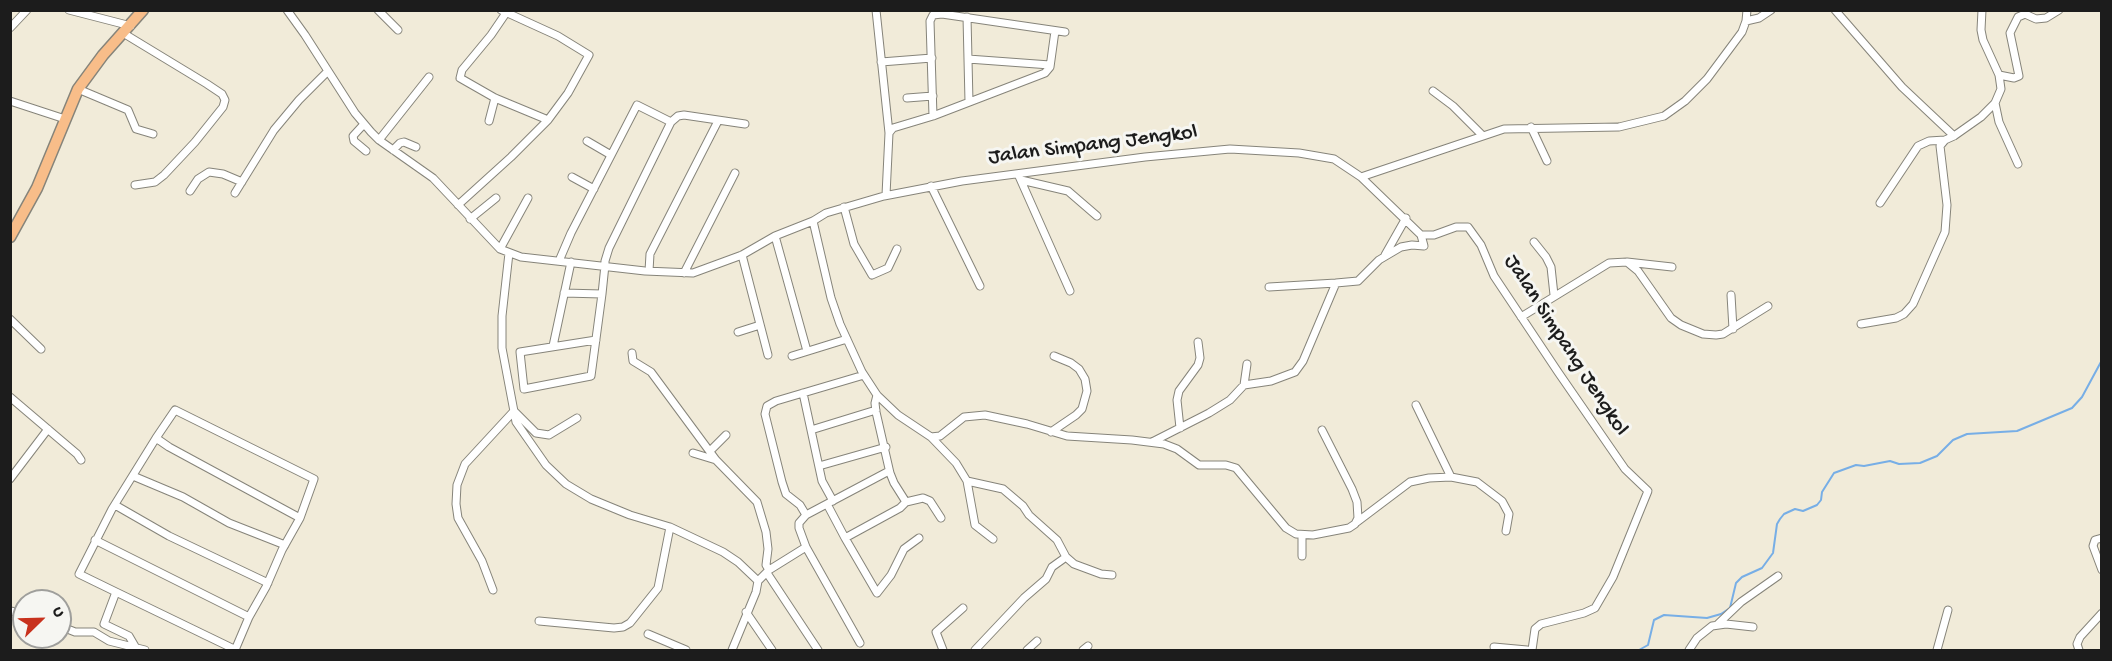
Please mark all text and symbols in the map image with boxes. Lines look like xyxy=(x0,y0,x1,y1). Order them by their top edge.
street label: Jalan Simpang Jengkol xyxy=(987,120,1199,172)
street label: Jalan Simpang Jengkol xyxy=(1497,251,1633,441)
north arrow xyxy=(12,589,72,649)
text: U xyxy=(47,605,68,621)

